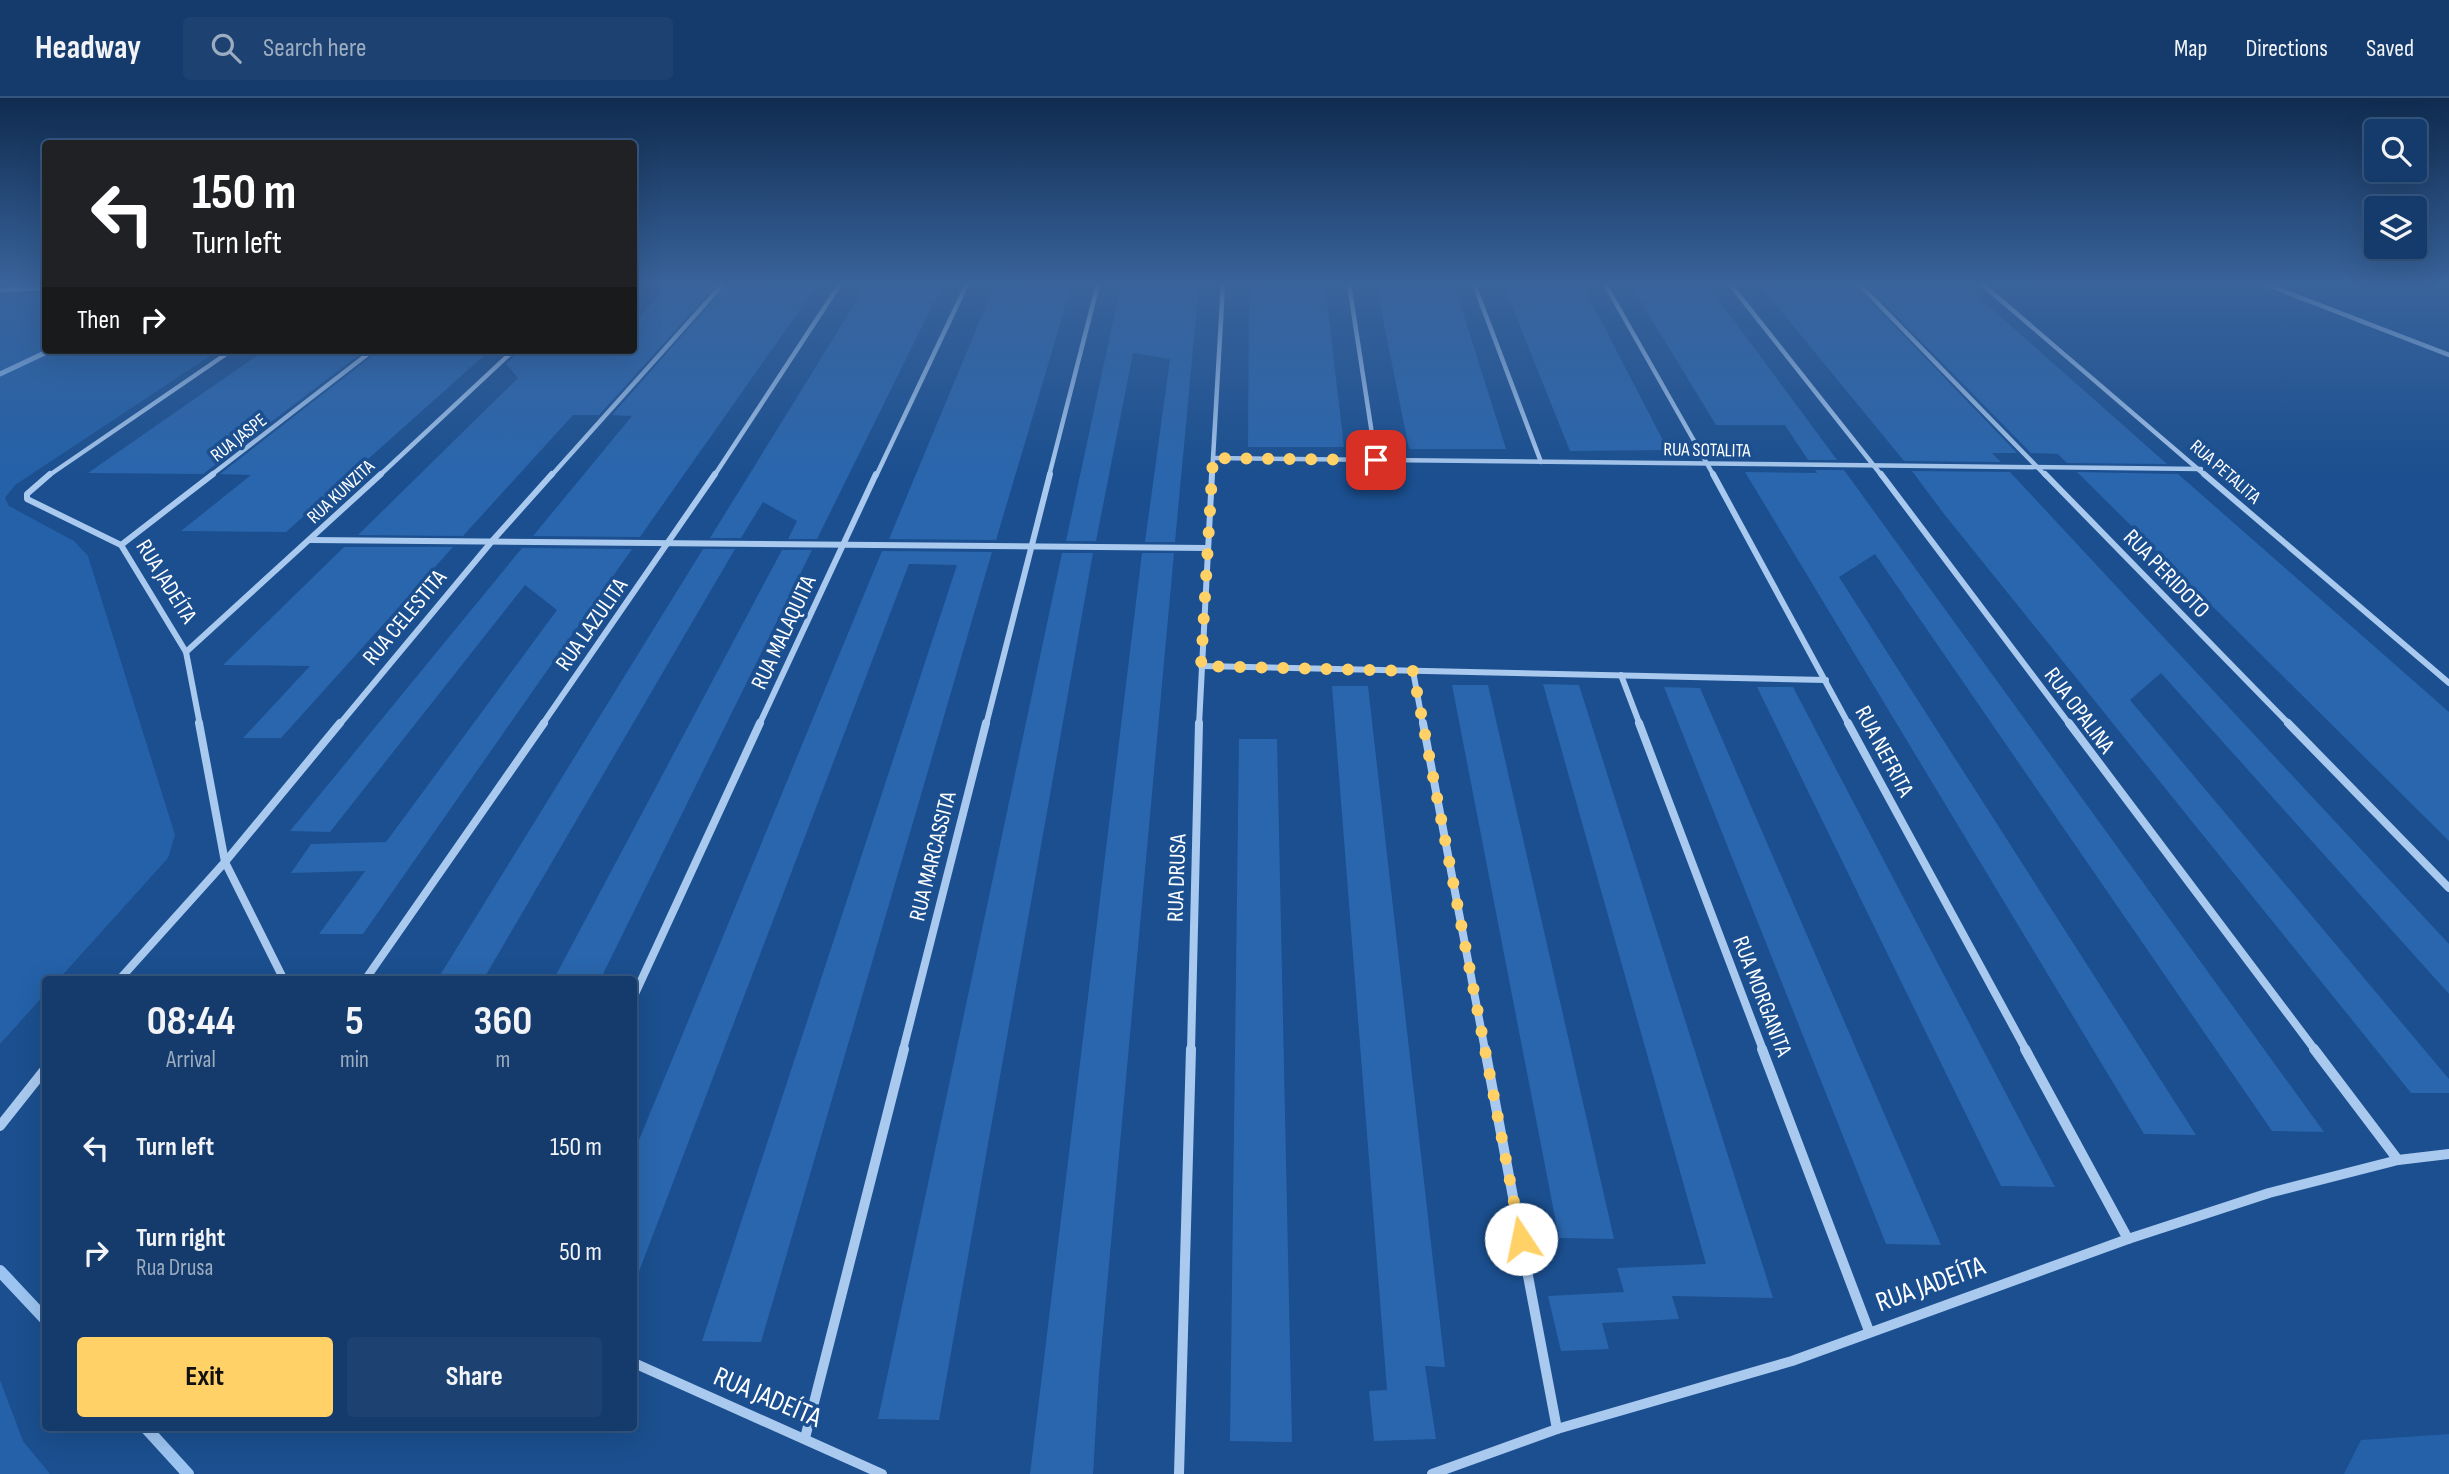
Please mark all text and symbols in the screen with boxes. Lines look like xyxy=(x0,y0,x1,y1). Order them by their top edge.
search box xyxy=(183,17,673,80)
text: Headway xyxy=(35,28,141,68)
icon: search xyxy=(207,29,245,67)
text: Search here xyxy=(263,33,366,64)
text: Map xyxy=(2174,34,2207,63)
text: Directions xyxy=(2245,34,2328,63)
text: Saved xyxy=(2366,34,2414,63)
map controls xyxy=(2364,119,2427,259)
button: search xyxy=(2364,119,2427,182)
text: 150 m xyxy=(192,164,296,223)
icon: left xyxy=(77,168,168,259)
button: layers xyxy=(2364,196,2427,259)
text: Turn left xyxy=(192,224,282,263)
icon: right xyxy=(134,301,172,339)
text: Then xyxy=(77,305,120,336)
street label: RUA JASPE xyxy=(206,409,272,467)
pin xyxy=(1346,430,1406,490)
street label: RUA PETALITA xyxy=(2185,435,2266,510)
street label: RUA SOTALITA xyxy=(1663,438,1752,463)
icon: arrive xyxy=(1357,441,1395,479)
street label: RUA KUNZITA xyxy=(303,455,380,529)
street label: RUA PERIDOTO xyxy=(2117,524,2215,624)
street label: RUA JADEÍTA xyxy=(130,534,203,629)
street label: RUA CELESTITA xyxy=(357,564,453,671)
street label: RUA MALAQUITA xyxy=(745,571,823,694)
street label: RUA LAZULITA xyxy=(550,573,634,676)
street label: RUA OPALINA xyxy=(2038,662,2121,759)
street label: RUA NEFRITA xyxy=(1849,701,1920,802)
street label: RUA MARCASSITA xyxy=(903,788,963,924)
street label: RUA DRUSA xyxy=(1161,833,1193,923)
street label: RUA MORGANITA xyxy=(1726,932,1798,1061)
text: 08:44 xyxy=(147,996,235,1047)
text: 5 xyxy=(345,996,364,1047)
text: 360 xyxy=(474,996,532,1047)
text: Arrival xyxy=(166,1046,216,1074)
text: min xyxy=(340,1046,369,1074)
text: m xyxy=(496,1046,510,1074)
icon: left xyxy=(77,1129,115,1167)
text: Turn left xyxy=(136,1132,214,1163)
text: 150 m xyxy=(550,1132,602,1163)
position arrow xyxy=(1484,1202,1558,1276)
text: Turn right xyxy=(136,1223,225,1254)
icon: right xyxy=(77,1234,115,1272)
text: 50 m xyxy=(559,1237,602,1268)
street label: RUA JADEÍTA xyxy=(1871,1249,1991,1319)
text: Rua Drusa xyxy=(136,1254,213,1282)
button: Exit xyxy=(77,1337,333,1417)
button: Share xyxy=(347,1337,602,1417)
street label: RUA JADEÍTA xyxy=(709,1360,827,1435)

